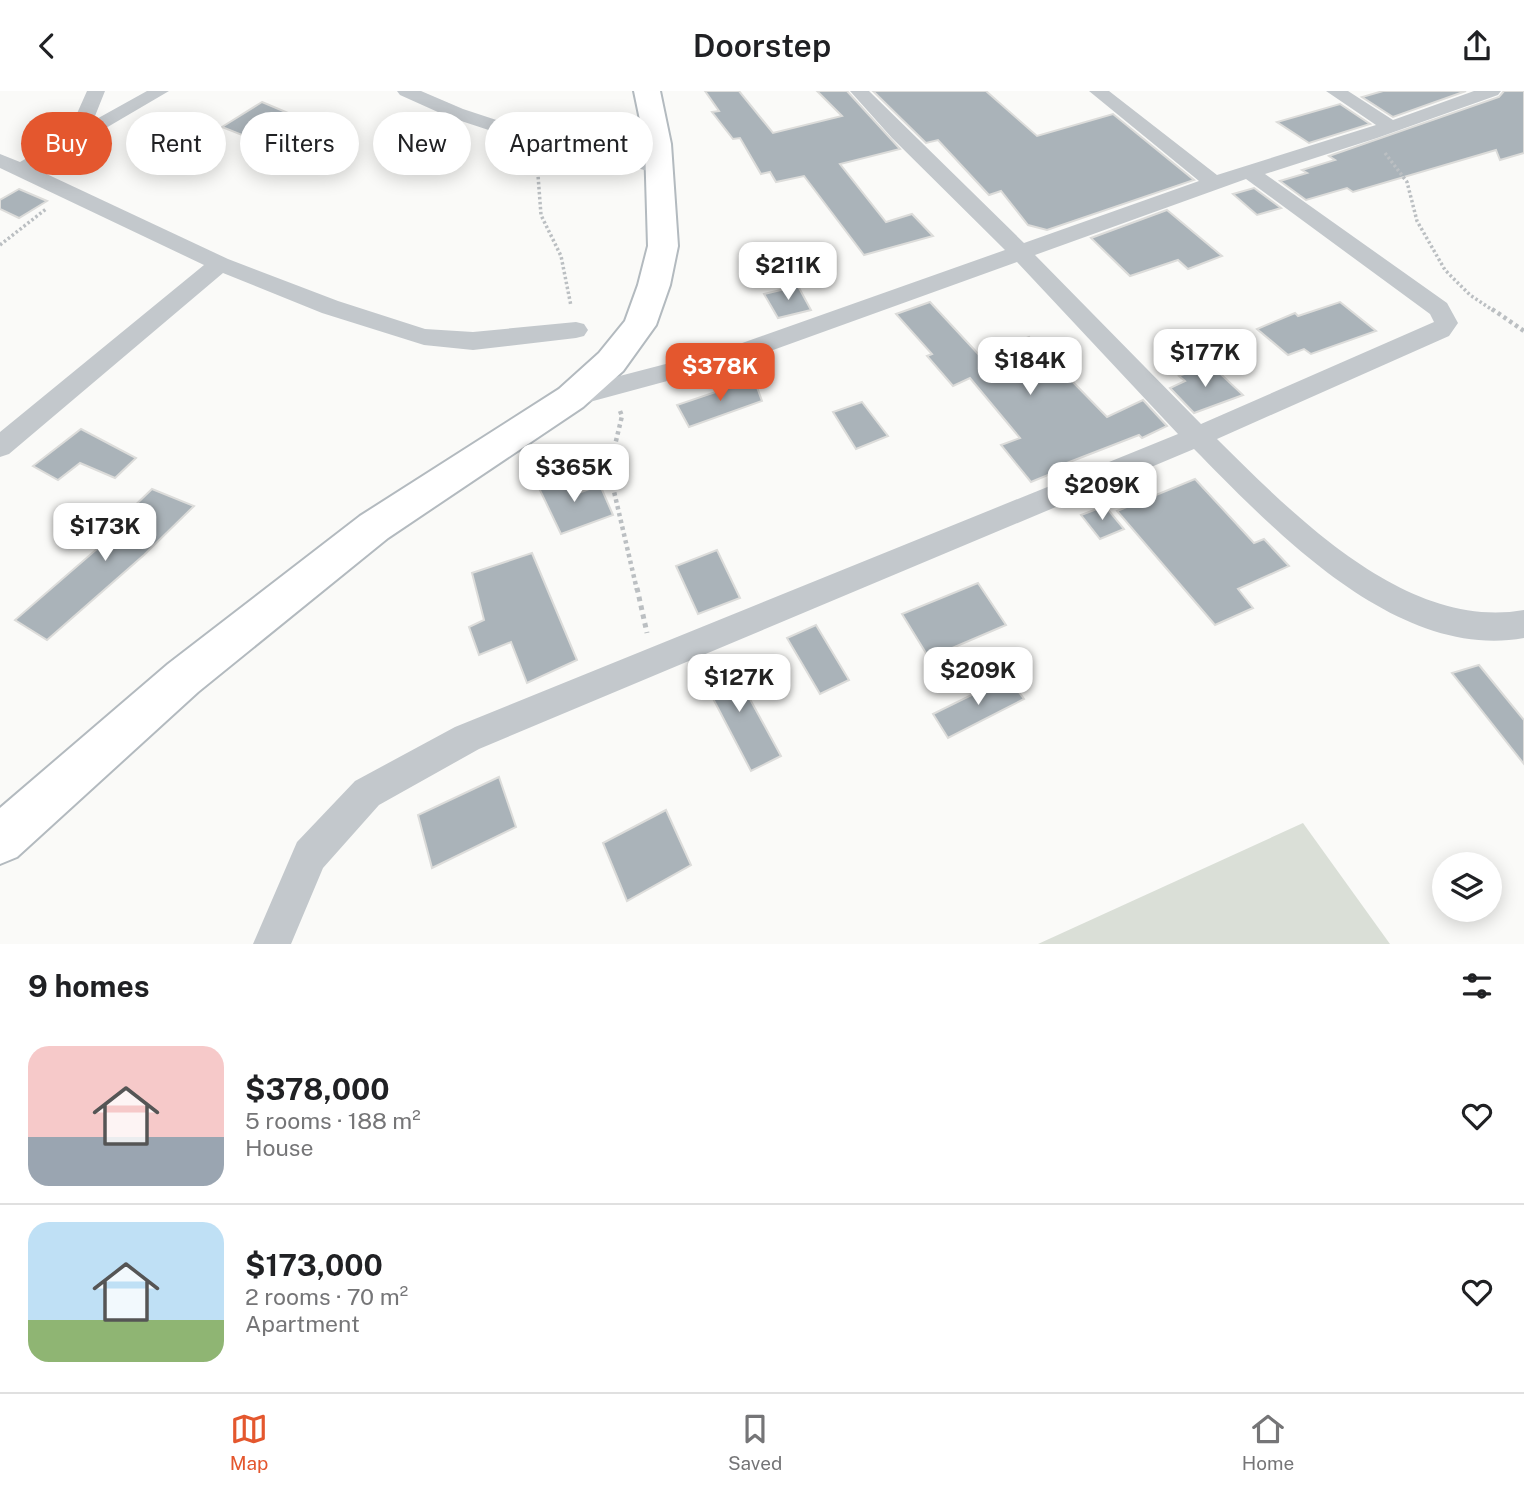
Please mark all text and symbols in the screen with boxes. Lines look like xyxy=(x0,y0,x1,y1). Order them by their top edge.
icon: back xyxy=(28,27,66,65)
text: Doorstep xyxy=(693,27,831,64)
icon: share xyxy=(1458,27,1496,65)
chip: Buy xyxy=(21,112,112,175)
chip: Rent xyxy=(126,112,226,175)
chip: Filters xyxy=(240,112,359,175)
chip: New xyxy=(373,112,471,175)
chip: Apartment xyxy=(485,112,653,175)
pin: $211K xyxy=(739,243,837,302)
text: $211K xyxy=(755,251,821,278)
pin: $177K xyxy=(1156,329,1254,389)
pin: $184K xyxy=(981,337,1079,397)
text: $177K xyxy=(1170,338,1240,365)
pin: $378K xyxy=(671,343,769,403)
text: $184K xyxy=(994,346,1066,373)
text: $378K xyxy=(682,352,758,379)
pin: $365K xyxy=(525,445,623,504)
text: $365K xyxy=(535,453,613,480)
pin: $209K xyxy=(1053,463,1151,522)
text: $209K xyxy=(1064,471,1140,498)
pin: $173K xyxy=(56,503,154,563)
text: $173K xyxy=(69,512,141,539)
pin: $209K xyxy=(929,647,1027,707)
pin: $127K xyxy=(690,655,788,714)
text: $209K xyxy=(940,656,1016,683)
text: $127K xyxy=(704,663,775,690)
map controls xyxy=(1432,852,1502,922)
button: layers xyxy=(1432,852,1502,922)
icon: filters xyxy=(1458,967,1496,1005)
text: 9 homes xyxy=(28,968,150,1004)
text: $378,000 xyxy=(245,1071,390,1107)
icon: home xyxy=(84,1074,168,1158)
icon: heart xyxy=(1458,1097,1496,1135)
text: 5 rooms · 188 m² xyxy=(245,1107,421,1134)
text: House xyxy=(245,1134,313,1161)
text: $173,000 xyxy=(245,1247,383,1283)
icon: home xyxy=(84,1250,168,1334)
icon: heart xyxy=(1458,1273,1496,1311)
text: 2 rooms · 70 m² xyxy=(245,1283,408,1310)
text: Apartment xyxy=(245,1310,360,1337)
tab: Map xyxy=(230,1410,268,1474)
tab: Saved xyxy=(728,1410,782,1474)
tab: Home xyxy=(1242,1410,1294,1474)

